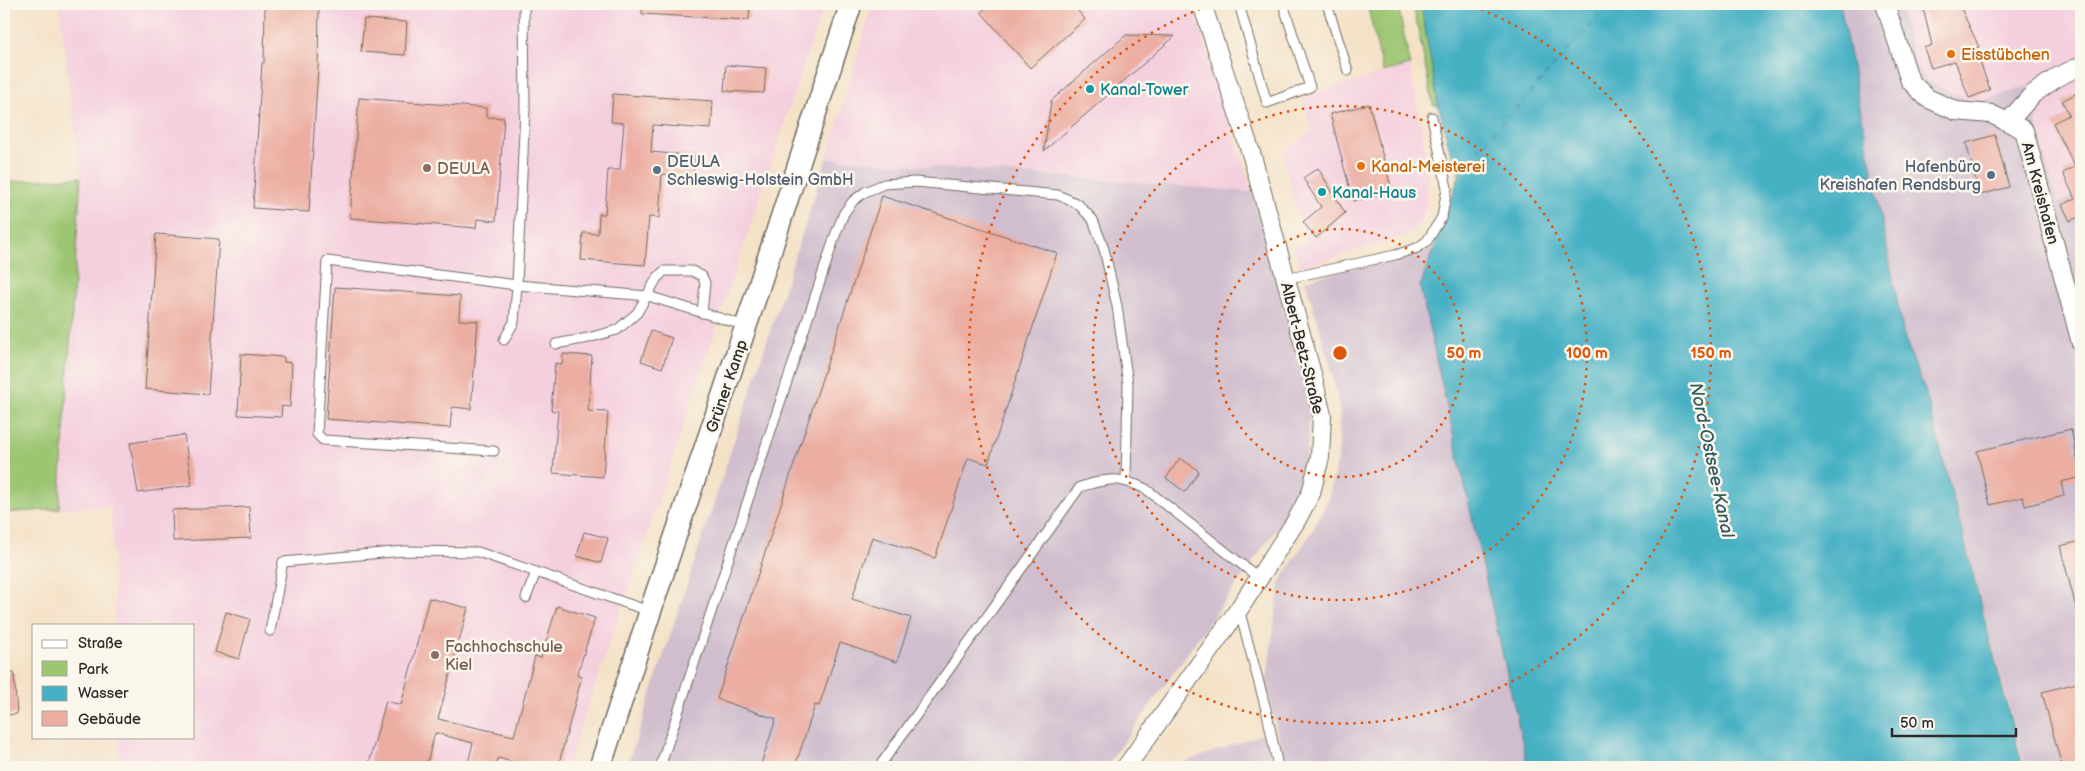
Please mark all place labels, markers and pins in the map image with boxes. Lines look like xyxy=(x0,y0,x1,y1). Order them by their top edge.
place label: Eisstübchen xyxy=(1961,46,2050,65)
marker: Eisstübchen xyxy=(1945,48,1957,60)
place label: Kanal-Tower xyxy=(1100,81,1188,100)
marker: Kanal-Tower xyxy=(1084,83,1096,95)
place label: DEULA Schleswig-Holstein GmbH xyxy=(667,153,854,190)
place label: Kanal-Meisterei xyxy=(1371,158,1485,177)
place label: Hafenbüro Kreishafen Rendsburg xyxy=(1820,158,1981,195)
place label: DEULA xyxy=(437,160,490,179)
marker: Kanal-Meisterei xyxy=(1355,160,1367,172)
marker: DEULA xyxy=(421,162,433,174)
marker: DEULA Schleswig-Holstein GmbH xyxy=(651,164,663,176)
marker: Hafenbüro Kreishafen Rendsburg xyxy=(1985,169,1997,181)
place label: Kanal-Haus xyxy=(1332,184,1416,203)
marker: Kanal-Haus xyxy=(1316,186,1328,198)
centre of rings xyxy=(1331,344,1349,362)
place label: Fachhochschule Kiel xyxy=(445,638,563,675)
marker: Fachhochschule Kiel xyxy=(429,649,441,661)

